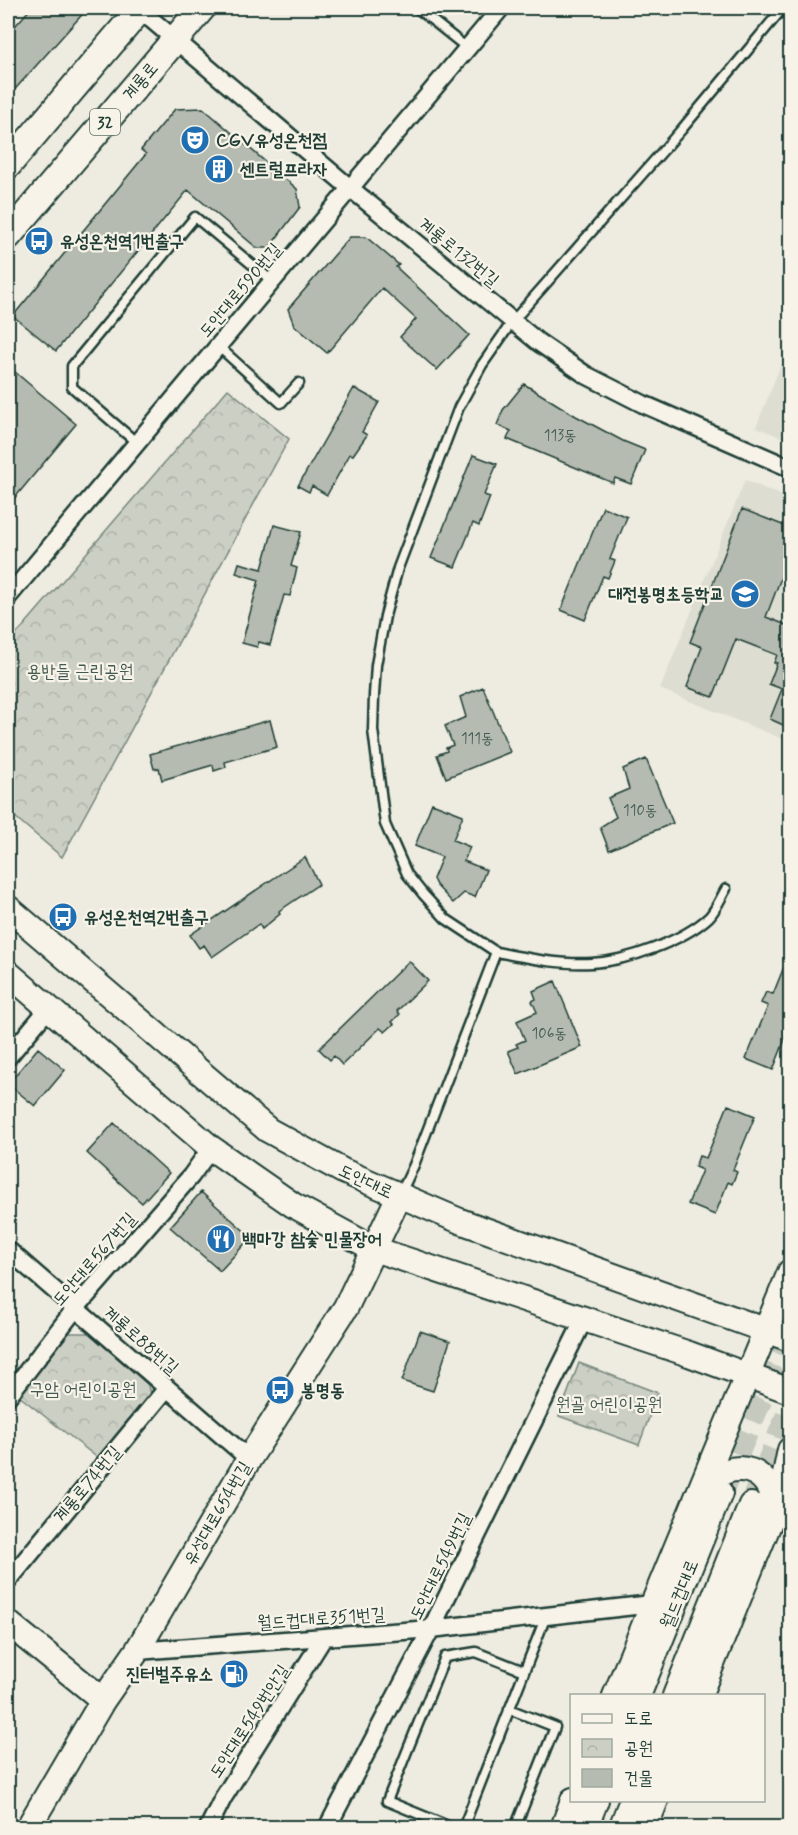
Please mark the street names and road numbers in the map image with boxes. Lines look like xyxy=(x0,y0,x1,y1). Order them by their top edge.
street label: 계룡로 xyxy=(118,57,164,106)
road number: 32 xyxy=(90,109,120,135)
street label: 계룡로132번길 xyxy=(413,213,504,293)
street label: 도안대로590번길 xyxy=(194,238,288,343)
street label: 도안대로 xyxy=(334,1159,397,1205)
street label: 도안대로567번길 xyxy=(47,1207,142,1312)
street label: 계룡로88번길 xyxy=(97,1301,184,1381)
street label: 계룡로74번길 xyxy=(48,1441,127,1528)
street label: 유성대로654번길 xyxy=(178,1457,258,1570)
street label: 도안대로549번길 xyxy=(405,1508,477,1624)
street label: 월드컵대로 xyxy=(655,1556,705,1632)
street label: 월드컵대로351번길 xyxy=(256,1603,386,1635)
street label: 도안대로549번안길 xyxy=(204,1660,296,1783)

